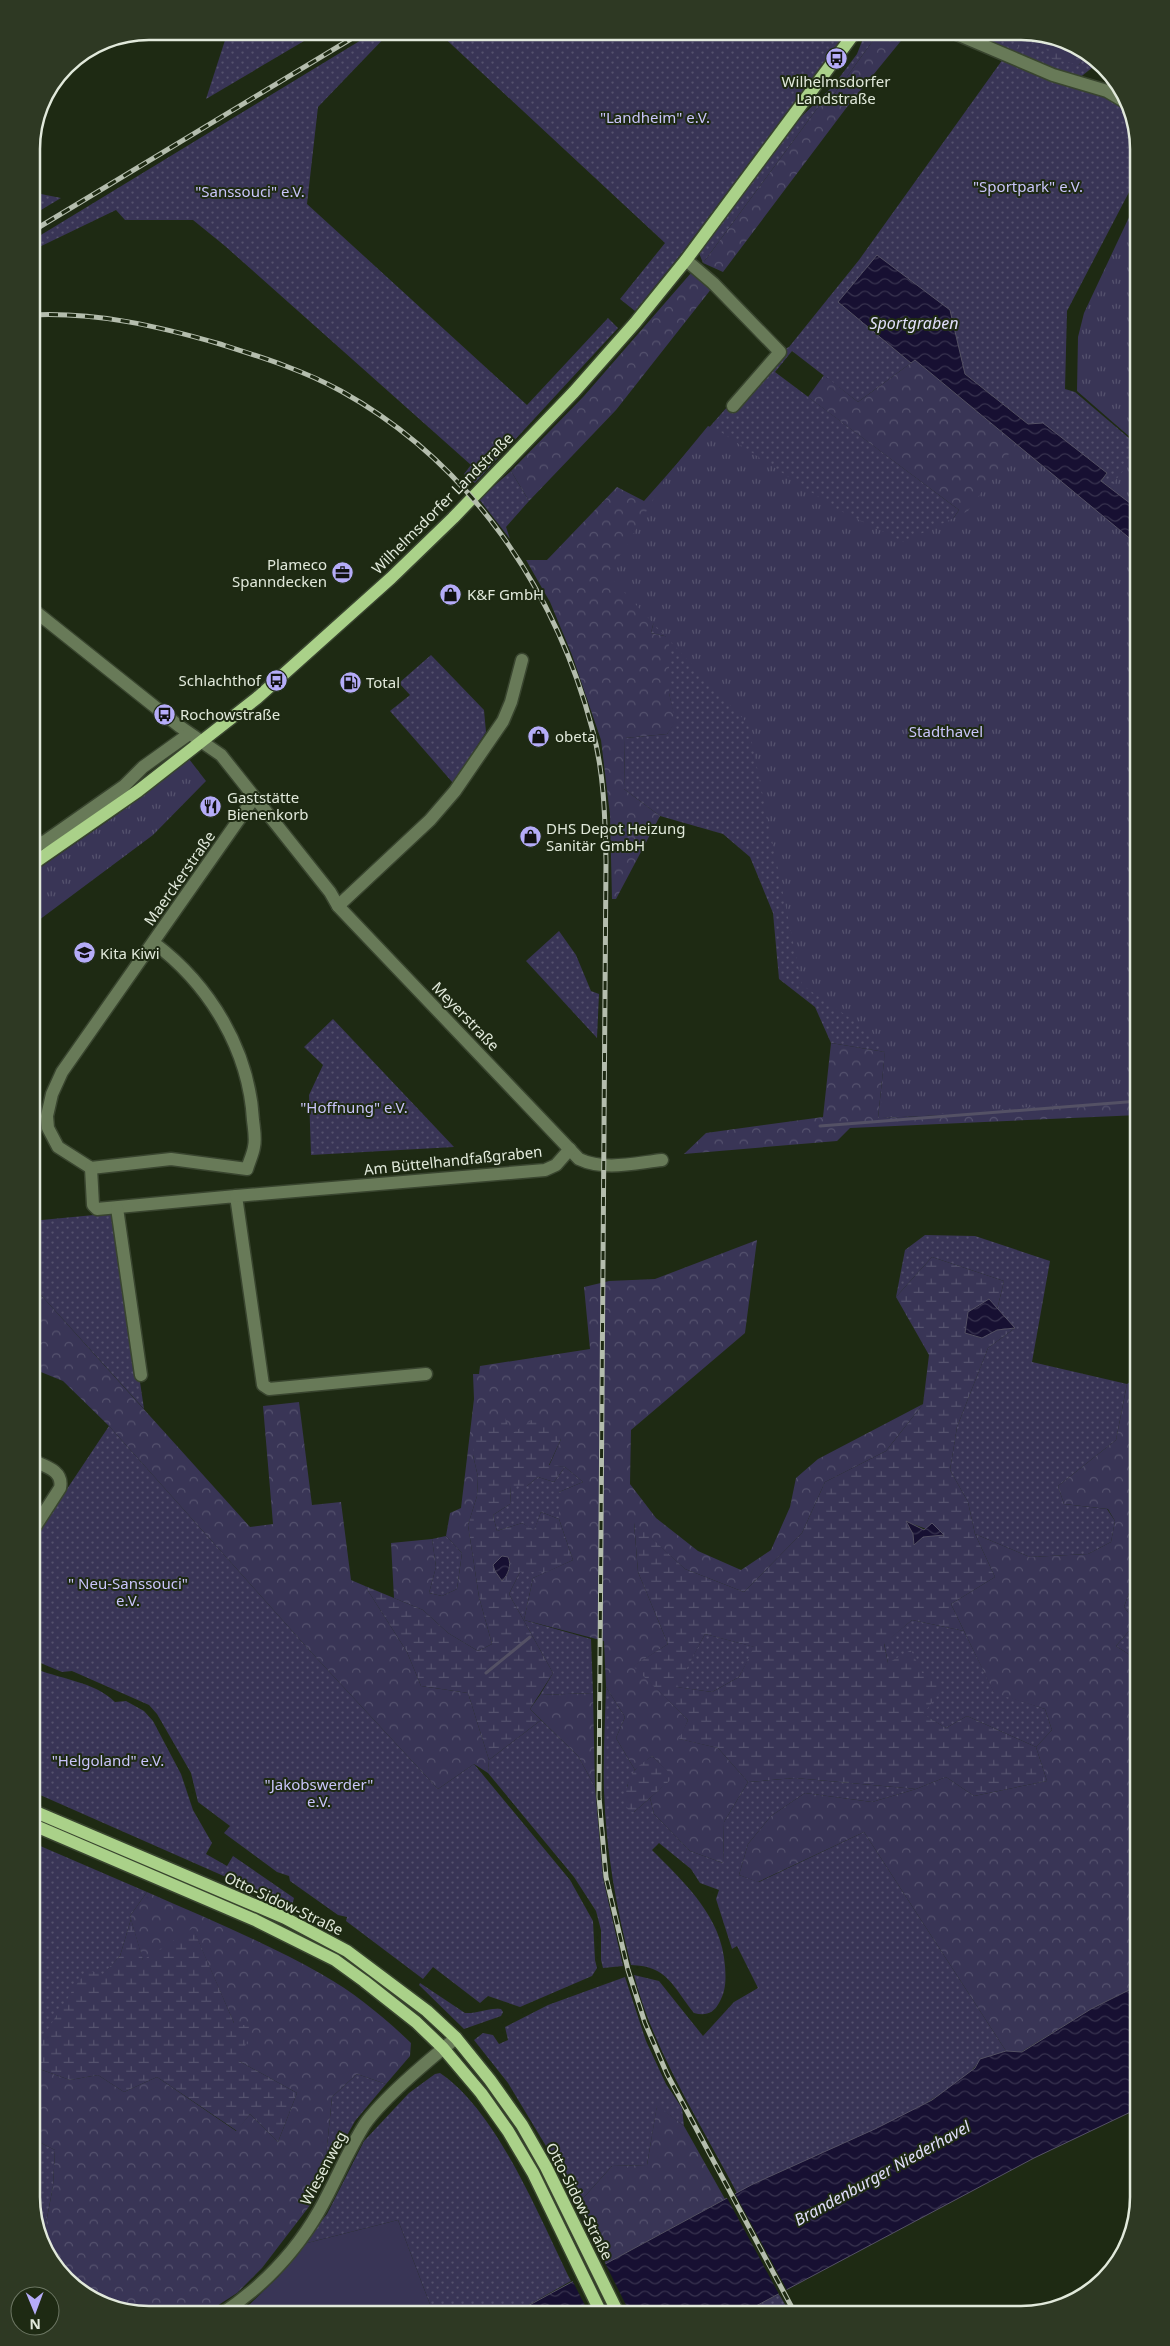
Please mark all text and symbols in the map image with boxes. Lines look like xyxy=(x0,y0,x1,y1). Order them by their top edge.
bus stop icon: Wilhelmsdorfer Landstraße xyxy=(824,46,848,70)
place label: Wilhelmsdorfer Landstraße xyxy=(782,71,890,108)
park label: "Landheim" e.V. xyxy=(600,107,710,127)
park label: "Sportpark" e.V. xyxy=(973,176,1083,196)
park label: "Sanssouci" e.V. xyxy=(195,181,305,201)
water label: Sportgraben xyxy=(870,312,958,334)
street label: Wilhelmsdorfer Landstraße xyxy=(367,428,517,578)
place label: Plameco Spanndecken xyxy=(232,554,327,591)
office icon: Plameco Spanndecken xyxy=(331,561,355,585)
shop icon: K&F GmbH xyxy=(439,582,463,606)
place label: K&F GmbH xyxy=(467,584,544,604)
bus stop icon: Schlachthof xyxy=(265,668,289,692)
place label: Schlachthof xyxy=(179,670,262,690)
fuel station icon: Total xyxy=(338,670,362,694)
place label: Total xyxy=(366,672,400,692)
bus stop icon: Rochowstraße xyxy=(152,702,176,726)
place label: Rochowstraße xyxy=(180,704,280,724)
park label: Stadthavel xyxy=(909,721,983,741)
shop icon: obeta xyxy=(527,724,551,748)
place label: obeta xyxy=(555,726,596,746)
place label: Gaststätte Bienenkorb xyxy=(227,787,309,824)
restaurant icon: Gaststätte Bienenkorb xyxy=(199,794,223,818)
place label: DHS Depot Heizung Sanitär GmbH xyxy=(546,818,686,855)
shop icon: DHS Depot Heizung Sanitär GmbH xyxy=(518,825,542,849)
street label: Maerckerstraße xyxy=(139,827,219,929)
school or university icon: Kita Kiwi xyxy=(72,941,96,965)
place label: Kita Kiwi xyxy=(100,943,160,963)
street label: Meyerstraße xyxy=(428,977,504,1055)
park label: "Hoffnung" e.V. xyxy=(300,1097,408,1117)
street label: Am Büttelhandfaßgraben xyxy=(363,1141,543,1179)
park label: " Neu-Sanssouci" e.V. xyxy=(68,1573,188,1610)
park label: "Helgoland" e.V. xyxy=(52,1750,164,1770)
park label: "Jakobswerder" e.V. xyxy=(265,1774,373,1811)
street label: Otto-Sidow-Straße xyxy=(221,1867,347,1939)
water label: Brandenburger Niederhavel xyxy=(790,2115,975,2231)
street label: Wiesenweg xyxy=(295,2128,351,2208)
street label: Otto-Sidow-Straße xyxy=(542,2139,618,2263)
north arrow xyxy=(10,2286,60,2336)
text: N xyxy=(29,2315,41,2334)

